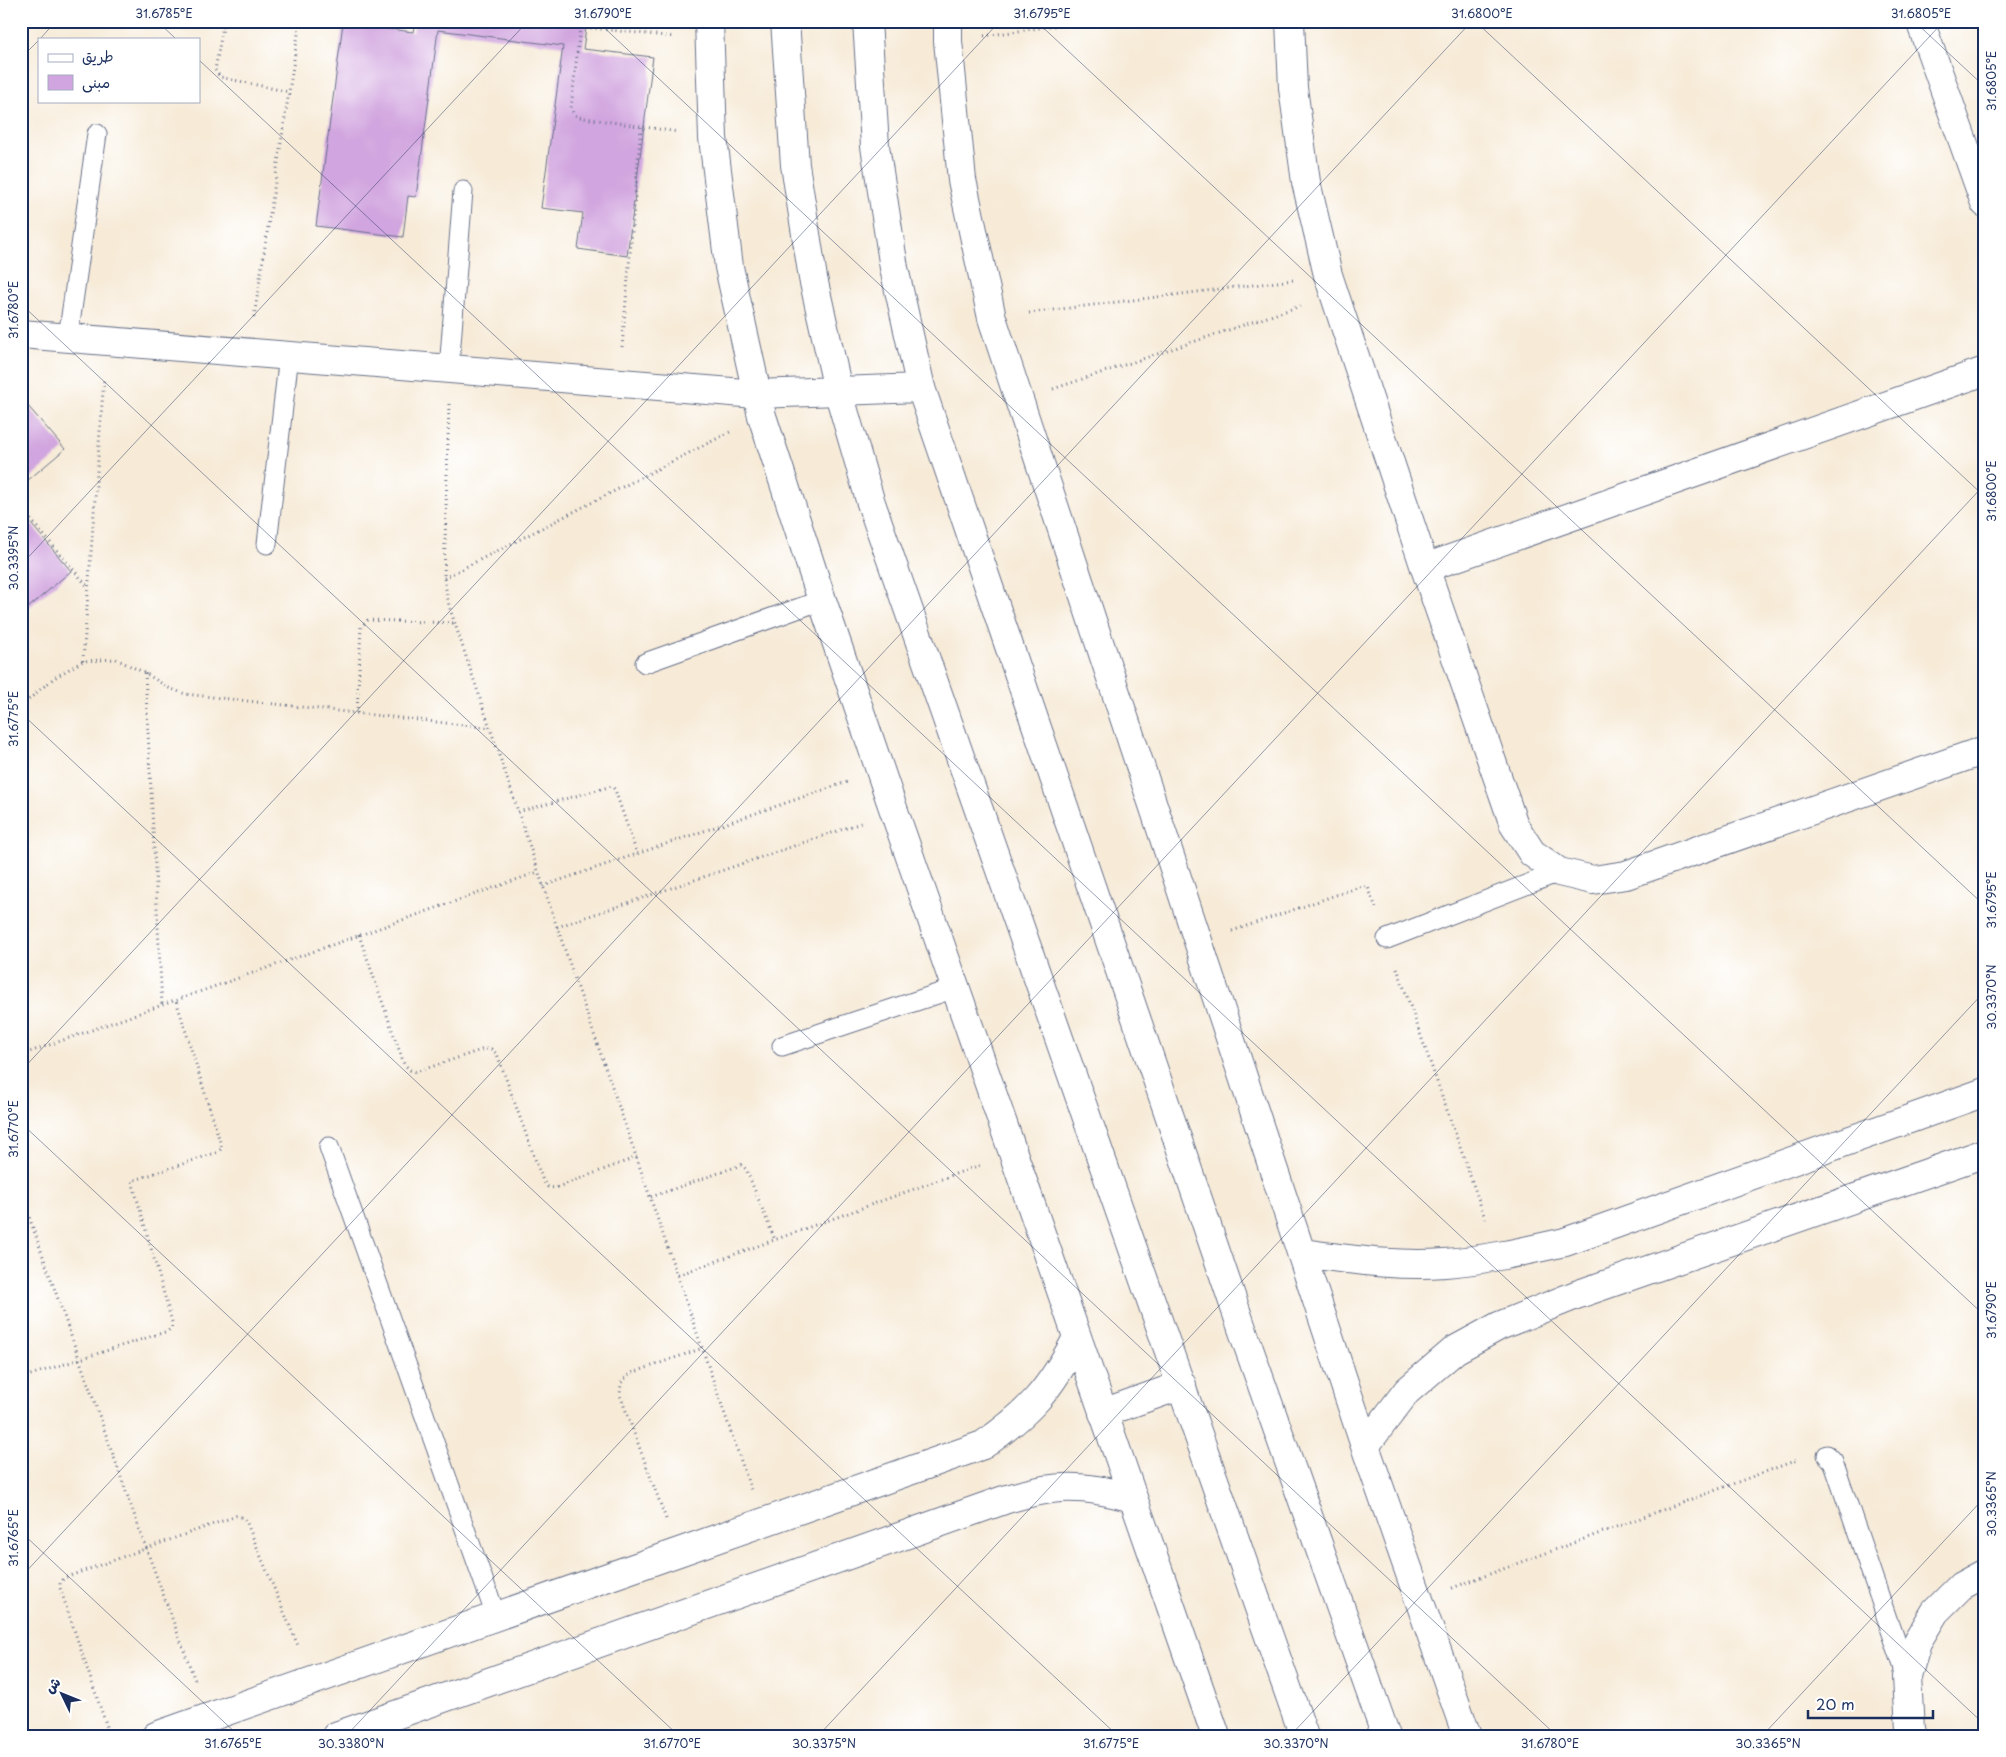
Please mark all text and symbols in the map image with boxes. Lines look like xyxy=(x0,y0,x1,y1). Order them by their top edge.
text: 31.6785°E xyxy=(135,4,193,22)
text: 31.6790°E xyxy=(574,4,632,22)
text: 31.6795°E xyxy=(1013,4,1071,22)
text: 31.6800°E xyxy=(1451,4,1513,22)
text: 31.6805°E xyxy=(1891,4,1951,22)
legend xyxy=(38,38,200,102)
text: طريق xyxy=(82,44,114,67)
text: 31.6805°E xyxy=(1982,51,2000,111)
text: مبنى xyxy=(82,70,110,93)
text: 31.6780°E xyxy=(4,281,22,339)
text: 31.6800°E xyxy=(1982,460,2000,522)
text: 30.3395°N xyxy=(4,526,22,590)
text: 31.6775°E xyxy=(4,691,22,747)
text: 31.6795°E xyxy=(1982,871,2000,929)
text: 30.3370°N xyxy=(1982,964,2000,1030)
text: 31.6770°E xyxy=(4,1100,22,1158)
text: 31.6790°E xyxy=(1982,1281,2000,1339)
text: 30.3365°N xyxy=(1982,1471,2000,1537)
text: 31.6765°E xyxy=(4,1509,22,1567)
north arrow xyxy=(38,1670,88,1720)
text: ش xyxy=(39,1672,65,1698)
scale bar xyxy=(1808,1687,1934,1719)
text: 20 m xyxy=(1816,1692,1855,1715)
text: 31.6765°E xyxy=(204,1734,262,1752)
text: 30.3380°N xyxy=(318,1734,384,1752)
text: 31.6770°E xyxy=(643,1734,701,1752)
text: 30.3375°N xyxy=(792,1734,856,1752)
text: 31.6775°E xyxy=(1083,1734,1139,1752)
text: 30.3370°N xyxy=(1263,1734,1329,1752)
text: 31.6780°E xyxy=(1521,1734,1579,1752)
text: 30.3365°N xyxy=(1735,1734,1801,1752)

